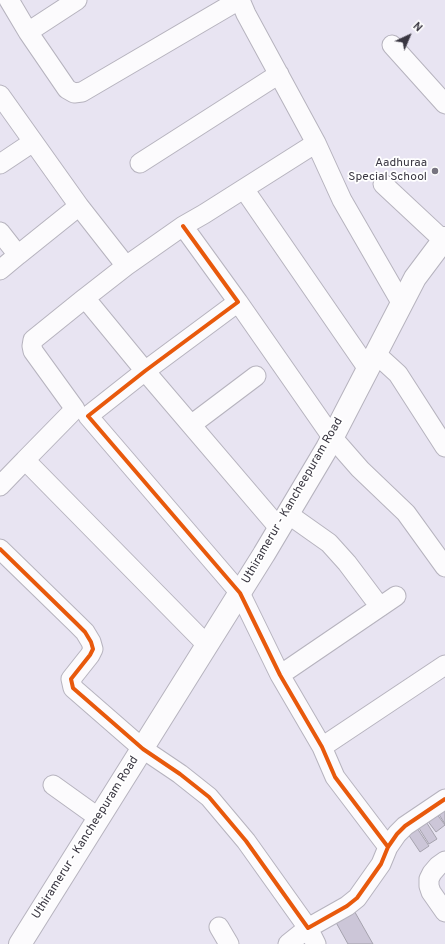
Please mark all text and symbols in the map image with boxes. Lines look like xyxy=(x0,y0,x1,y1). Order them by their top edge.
north arrow xyxy=(389,16,429,56)
text: N xyxy=(410,20,425,35)
place label: Aadhuraa Special School xyxy=(348,157,427,185)
marker: Aadhuraa Special School xyxy=(430,166,440,176)
street label: Uthiramerur - Kancheepuram Road xyxy=(239,415,347,587)
street label: Uthiramerur - Kancheepuram Road xyxy=(30,754,142,922)

